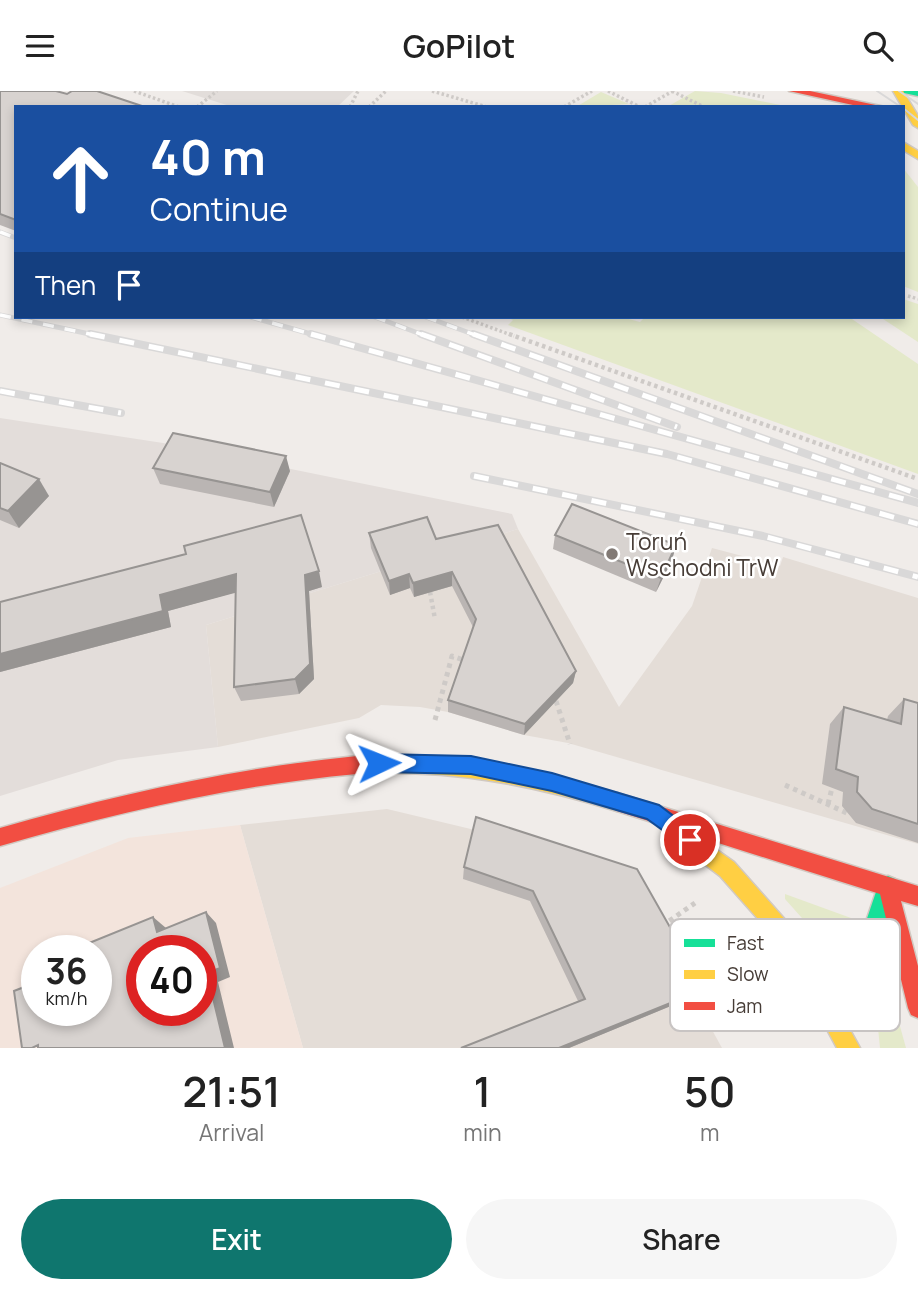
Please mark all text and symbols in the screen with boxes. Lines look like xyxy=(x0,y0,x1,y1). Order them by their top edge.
text: GoPilot xyxy=(403,24,515,68)
icon: menu xyxy=(21,27,59,65)
icon: search xyxy=(859,27,897,65)
text: 40 m xyxy=(150,123,266,190)
icon: ahead xyxy=(35,133,126,224)
text: Continue xyxy=(150,187,288,231)
icon: arrive xyxy=(110,266,148,304)
text: Then xyxy=(35,267,96,303)
place label: Toruń Wschodni TrW xyxy=(626,525,779,583)
marker: Toruń Wschodni TrW xyxy=(604,546,620,562)
position arrow xyxy=(342,726,416,800)
pin xyxy=(660,810,720,870)
icon: arrive xyxy=(671,821,709,859)
legend xyxy=(670,919,900,1031)
text: Fast xyxy=(727,930,764,956)
speed limit sign: 40 xyxy=(126,935,217,1026)
text: 36 xyxy=(45,947,88,995)
text: Slow xyxy=(727,961,769,987)
text: km/h xyxy=(46,986,87,1010)
text: Jam xyxy=(727,993,762,1019)
text: 21:51 xyxy=(182,1062,281,1120)
text: 1 xyxy=(474,1062,491,1120)
text: 50 xyxy=(684,1062,736,1120)
text: Arrival xyxy=(199,1116,264,1148)
text: min xyxy=(463,1116,502,1148)
text: m xyxy=(700,1116,720,1148)
button: Exit xyxy=(21,1199,452,1279)
button: Share xyxy=(466,1199,897,1279)

